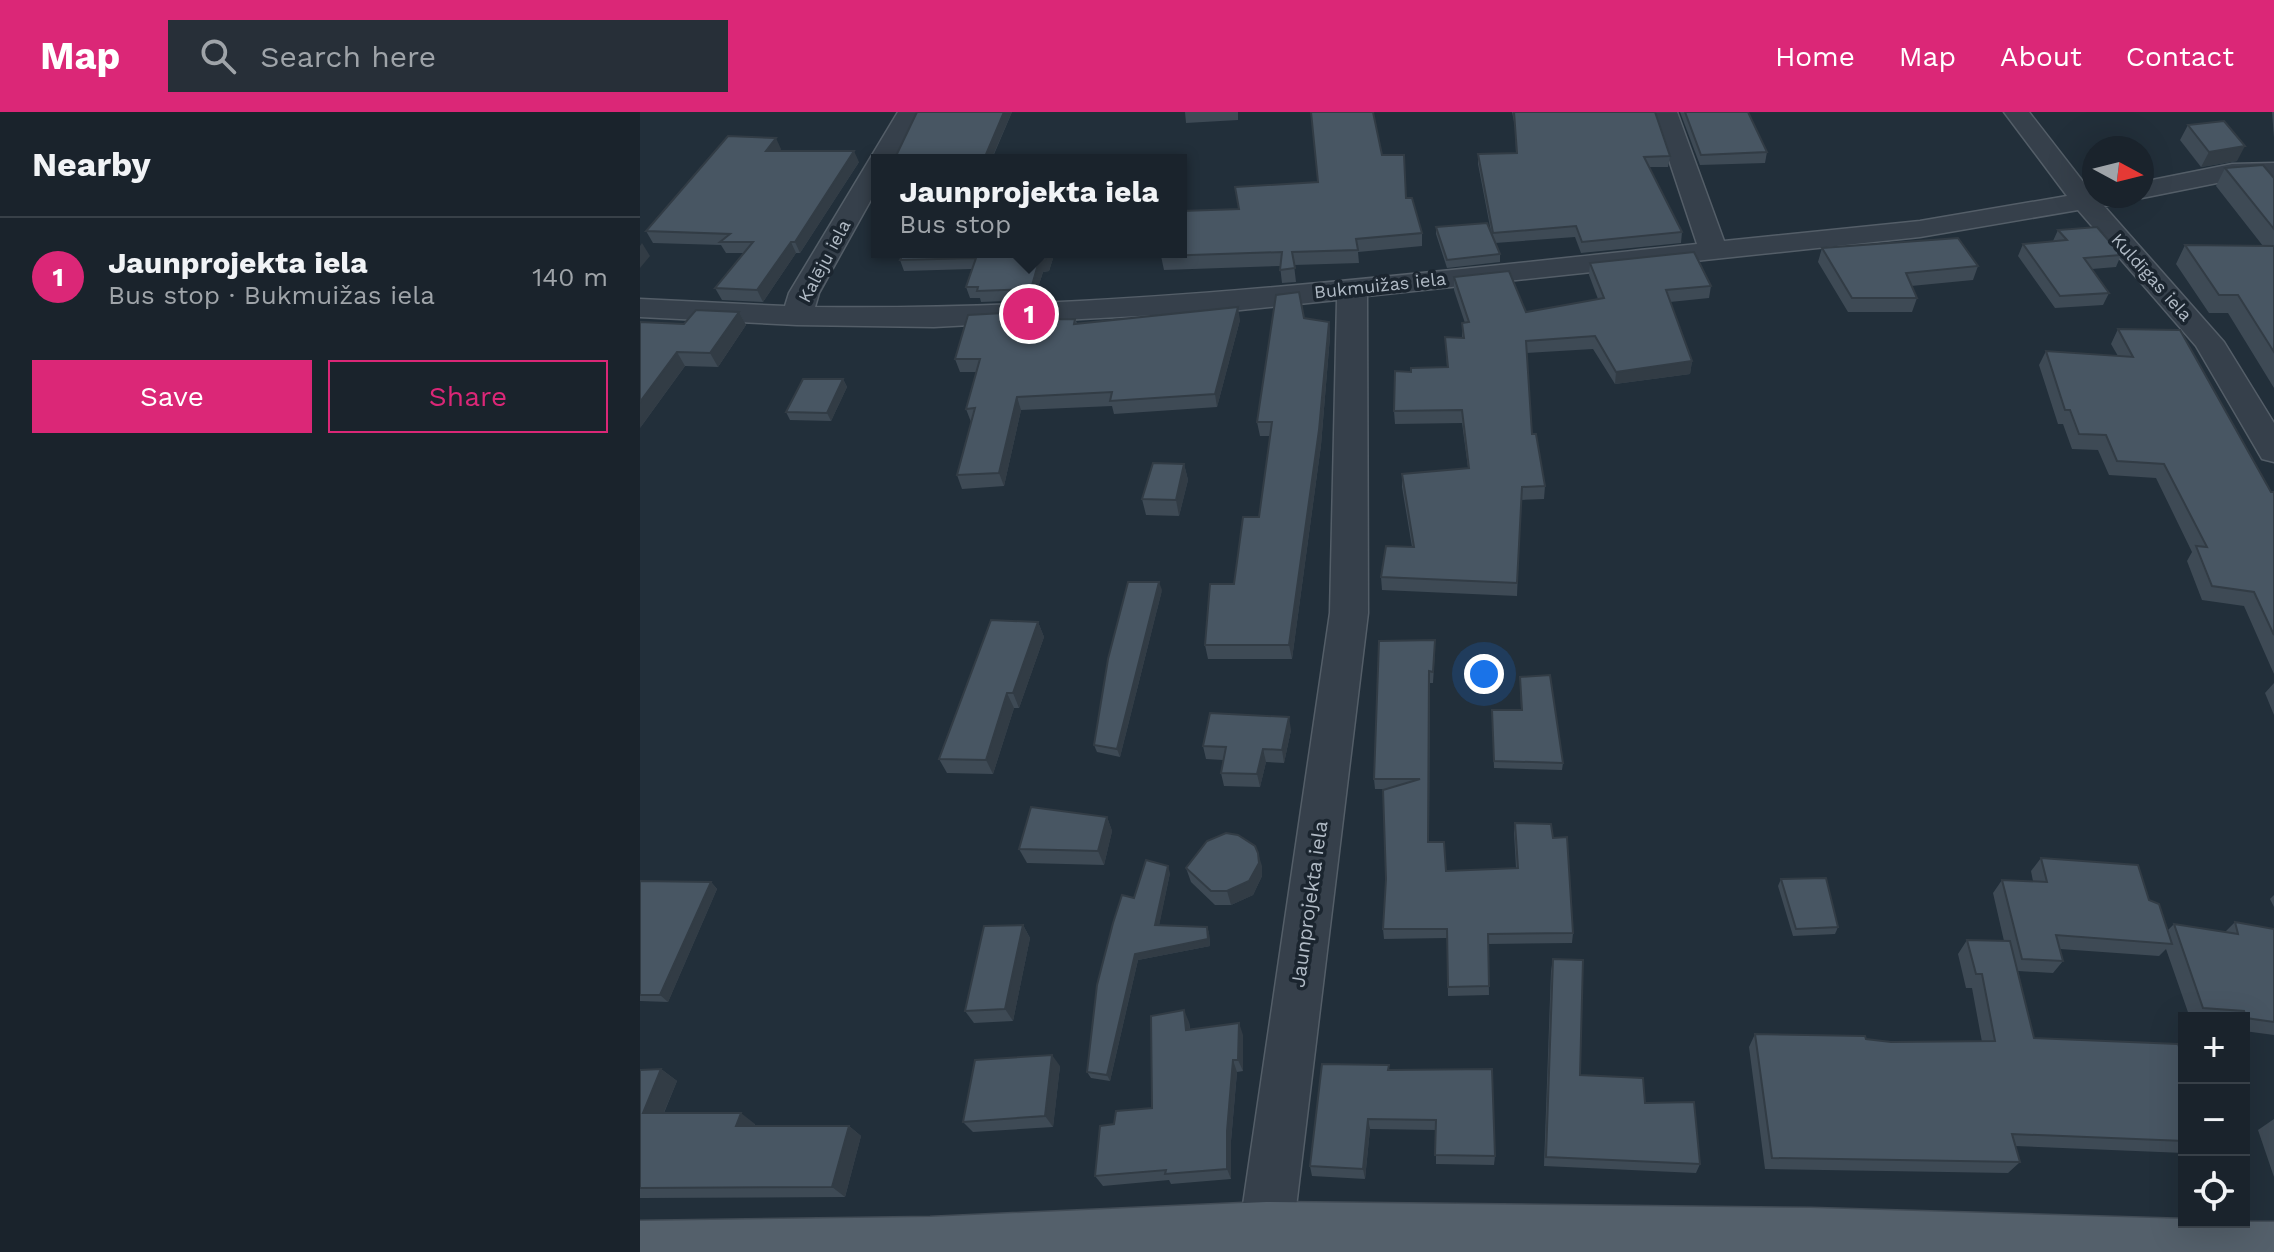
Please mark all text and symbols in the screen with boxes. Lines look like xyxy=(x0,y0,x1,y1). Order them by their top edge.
search box xyxy=(168,20,728,92)
text: Map xyxy=(40,34,120,78)
icon: search xyxy=(196,34,240,78)
text: Search here xyxy=(260,39,436,74)
text: Home xyxy=(1775,40,1855,73)
text: Map xyxy=(1899,40,1956,73)
text: About xyxy=(2000,40,2082,73)
text: Contact xyxy=(2126,40,2234,73)
north arrow xyxy=(2082,136,2154,208)
text: Nearby xyxy=(32,144,151,184)
popup xyxy=(871,154,1187,258)
text: Jaunprojekta iela xyxy=(899,174,1159,209)
text: Bus stop xyxy=(899,209,1011,239)
street label: Kalēju iela xyxy=(793,216,855,306)
street label: Kuldīgas iela xyxy=(2107,229,2197,325)
text: Jaunprojekta iela xyxy=(108,245,368,280)
text: 1 xyxy=(52,262,64,292)
text: 140 m xyxy=(532,262,608,292)
street label: Bukmuižas iela xyxy=(1313,268,1447,302)
text: Bus stop · Bukmuižas iela xyxy=(108,280,435,310)
pin: 1 xyxy=(1003,284,1055,344)
button: Save xyxy=(32,360,312,433)
button: Share xyxy=(328,360,608,433)
your location xyxy=(1464,654,1504,694)
street label: Jaunprojekta iela xyxy=(1285,819,1333,989)
map controls xyxy=(2178,1012,2250,1228)
button: + xyxy=(2178,1012,2250,1084)
button: − xyxy=(2178,1084,2250,1156)
button: locate xyxy=(2178,1156,2250,1228)

